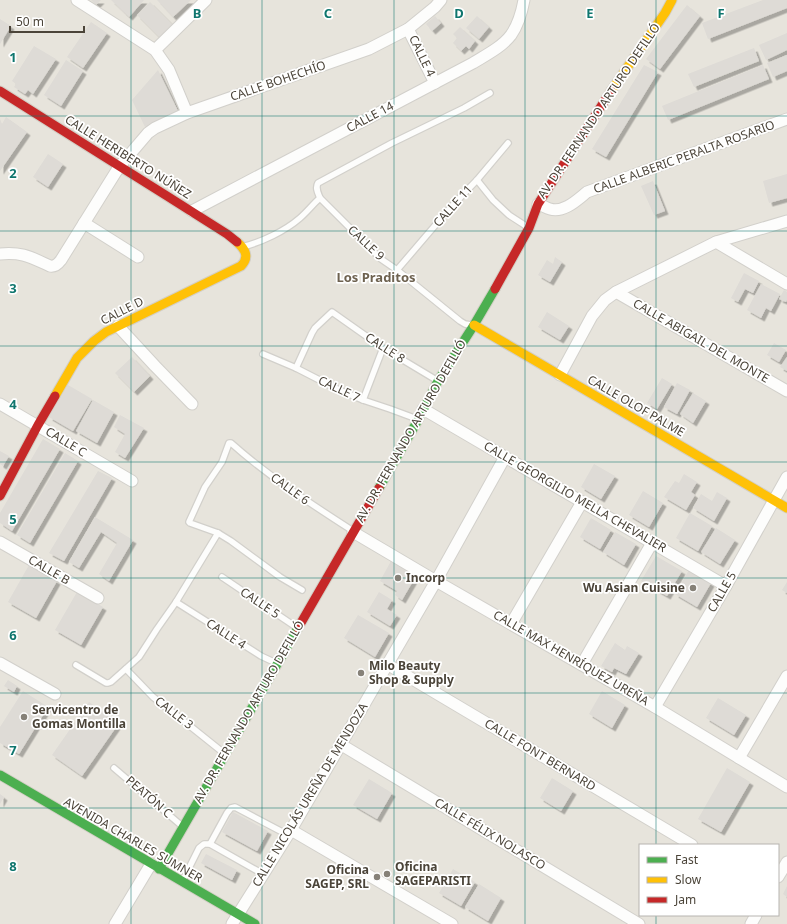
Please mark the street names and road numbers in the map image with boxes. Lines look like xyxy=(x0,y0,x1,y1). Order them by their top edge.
street label: AV. DR. FERNANDO ARTURO DEFILLÓ xyxy=(533,20,664,202)
street label: CALLE 4 xyxy=(405,32,440,80)
street label: CALLE BOHECHÍO xyxy=(228,56,328,105)
street label: CALLE 14 xyxy=(343,97,397,136)
street label: CALLE HERIBERTO NÚÑEZ xyxy=(62,111,195,203)
street label: CALLE ALBERIC PERALTA ROSARIO xyxy=(591,116,777,197)
street label: CALLE 11 xyxy=(429,181,476,230)
street label: CALLE 9 xyxy=(344,221,389,264)
street label: CALLE D xyxy=(97,292,147,329)
street label: CALLE ABIGAIL DEL MONTE xyxy=(630,295,772,387)
street label: CALLE 8 xyxy=(362,328,409,367)
street label: AV. DR. FERNANDO ARTURO DEFILLÓ xyxy=(351,336,470,525)
street label: CALLE 7 xyxy=(315,371,363,406)
street label: CALLE OLOF PALME xyxy=(584,371,688,440)
street label: CALLE C xyxy=(42,423,90,461)
street label: CALLE GEORGILIO MELLA CHEVALIER xyxy=(481,437,670,556)
street label: CALLE 6 xyxy=(267,469,313,509)
street label: CALLE B xyxy=(25,551,73,588)
street label: CALLE 5 xyxy=(703,568,740,615)
street label: CALLE 5 xyxy=(237,583,284,622)
street label: CALLE MAX HENRÍQUEZ UREÑA xyxy=(490,606,652,709)
street label: CALLE 4 xyxy=(203,614,250,653)
street label: AV. DR. FERNANDO ARTURO DEFILLÓ xyxy=(189,617,308,806)
street label: CALLE 3 xyxy=(152,692,197,733)
street label: CALLE NICOLÁS UREÑA DE MENDOZA xyxy=(248,699,372,890)
street label: CALLE FONT BERNARD xyxy=(481,715,599,795)
street label: PEATÓN C xyxy=(122,772,176,822)
street label: AVENIDA CHARLES SUMNER xyxy=(61,793,206,887)
street label: CALLE FÉLIX NOLASCO xyxy=(432,794,549,874)

